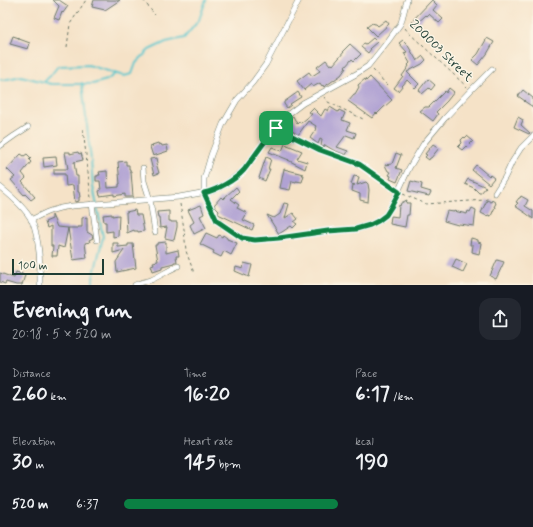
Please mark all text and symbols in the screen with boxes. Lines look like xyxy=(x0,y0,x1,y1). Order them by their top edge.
street label: 200003 Street xyxy=(405,16,477,86)
pin xyxy=(259,111,293,145)
icon: arrive xyxy=(265,117,287,139)
scale bar xyxy=(12,257,104,276)
text: 100 m xyxy=(18,259,48,273)
text: Evening run xyxy=(12,297,132,325)
button: share xyxy=(479,298,521,340)
text: 20:18 · 5 × 520 m xyxy=(12,326,111,343)
text: Distance xyxy=(12,367,51,381)
text: Time xyxy=(184,367,207,381)
text: Pace xyxy=(355,367,377,381)
text: 2.60 xyxy=(12,381,48,408)
text: 16:20 xyxy=(184,381,230,408)
text: 6:17 xyxy=(355,381,390,408)
text: km xyxy=(48,390,67,404)
text: /km xyxy=(390,390,414,404)
text: Elevation xyxy=(12,435,55,449)
text: Heart rate xyxy=(184,435,233,449)
text: kcal xyxy=(355,435,374,449)
text: 30 xyxy=(12,449,32,476)
text: 145 xyxy=(184,449,216,476)
text: 190 xyxy=(355,449,388,476)
text: m xyxy=(32,458,44,472)
text: bpm xyxy=(216,458,241,472)
text: 520 m xyxy=(12,496,48,513)
text: 6:37 xyxy=(76,496,99,513)

